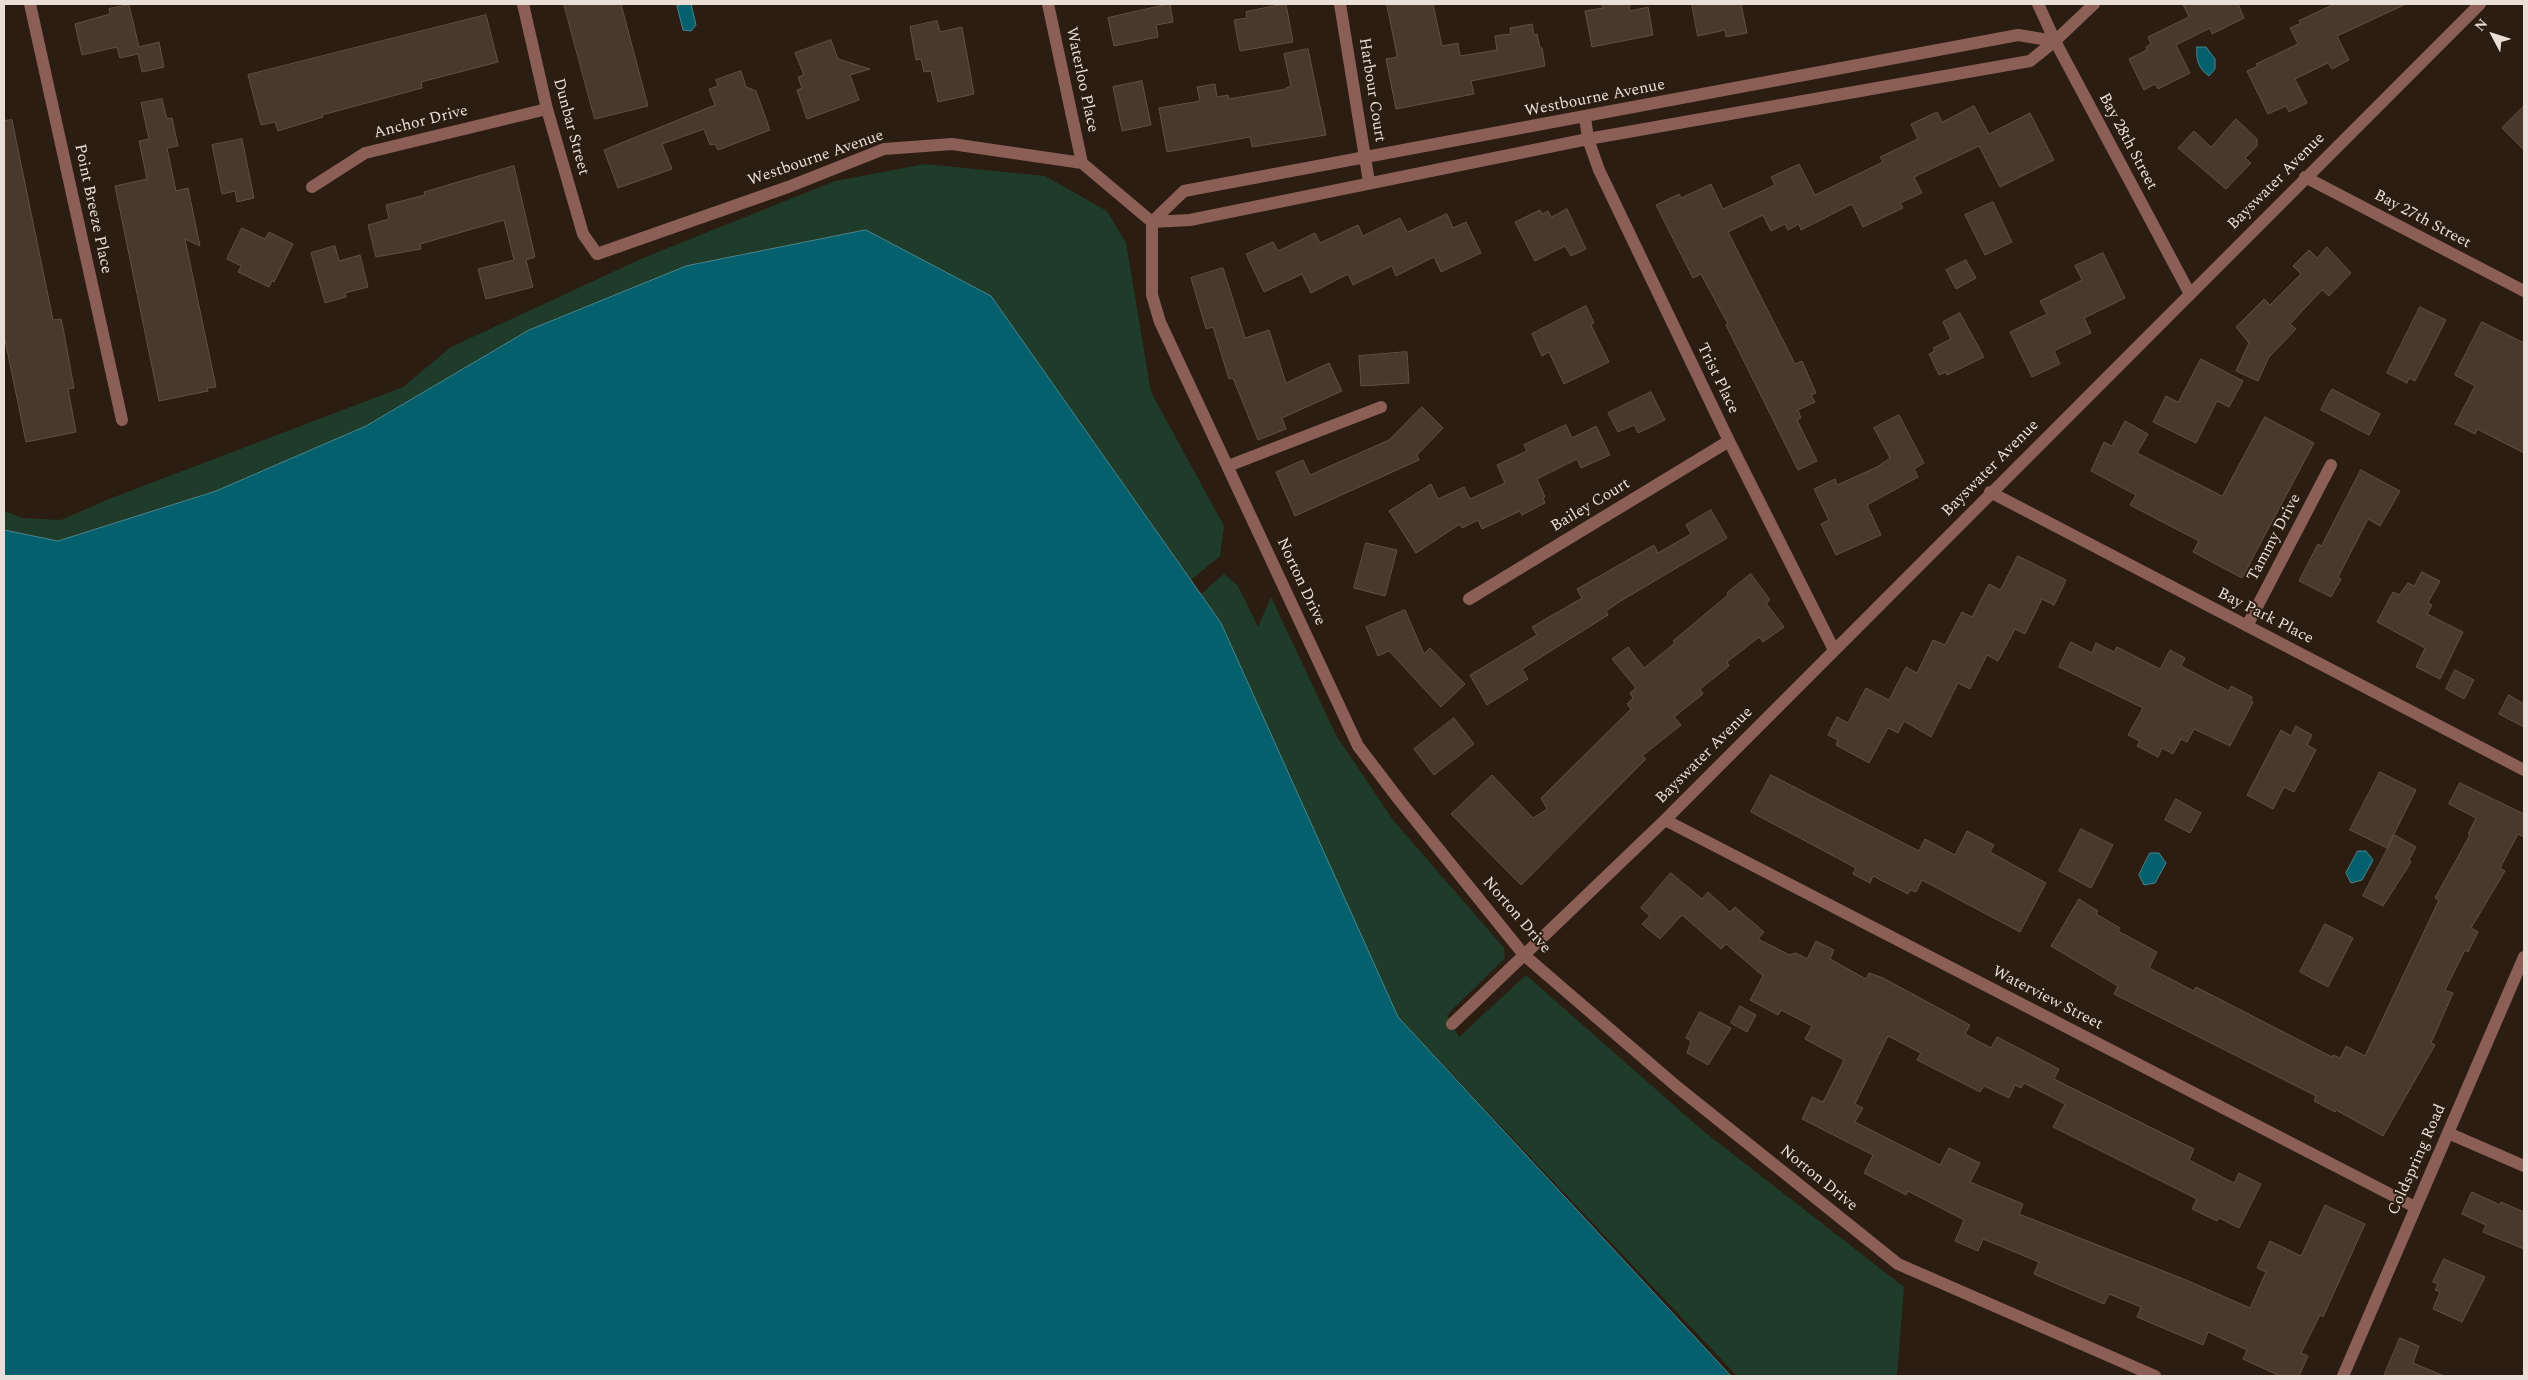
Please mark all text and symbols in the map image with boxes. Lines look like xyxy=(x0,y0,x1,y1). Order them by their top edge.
north arrow xyxy=(2468,10,2518,60)
text: N xyxy=(2469,14,2493,36)
street label: Waterloo Place xyxy=(1060,26,1102,134)
street label: Harbour Court xyxy=(1353,36,1389,144)
street label: Dunbar Street xyxy=(548,76,592,178)
street label: Westbourne Avenue xyxy=(1523,76,1667,122)
street label: Bay 28th Street xyxy=(2093,90,2161,194)
street label: Anchor Drive xyxy=(372,102,470,144)
street label: Westbourne Avenue xyxy=(746,127,886,191)
street label: Bayswater Avenue xyxy=(2224,129,2330,235)
street label: Point Breeze Place xyxy=(69,142,115,276)
street label: Bay 27th Street xyxy=(2370,186,2474,254)
street label: Trist Place xyxy=(1692,341,1742,417)
street label: Bayswater Avenue xyxy=(1938,416,2044,522)
street label: Bailey Court xyxy=(1548,475,1634,537)
street label: Tammy Drive xyxy=(2244,491,2306,585)
street label: Norton Drive xyxy=(1271,535,1329,629)
street label: Bay Park Place xyxy=(2214,585,2316,649)
street label: Bayswater Avenue xyxy=(1652,703,1758,809)
street label: Norton Drive xyxy=(1478,874,1554,958)
street label: Waterview Street xyxy=(1989,963,2105,1035)
street label: Coldspring Road xyxy=(2385,1102,2451,1218)
street label: Norton Drive xyxy=(1775,1142,1861,1216)

